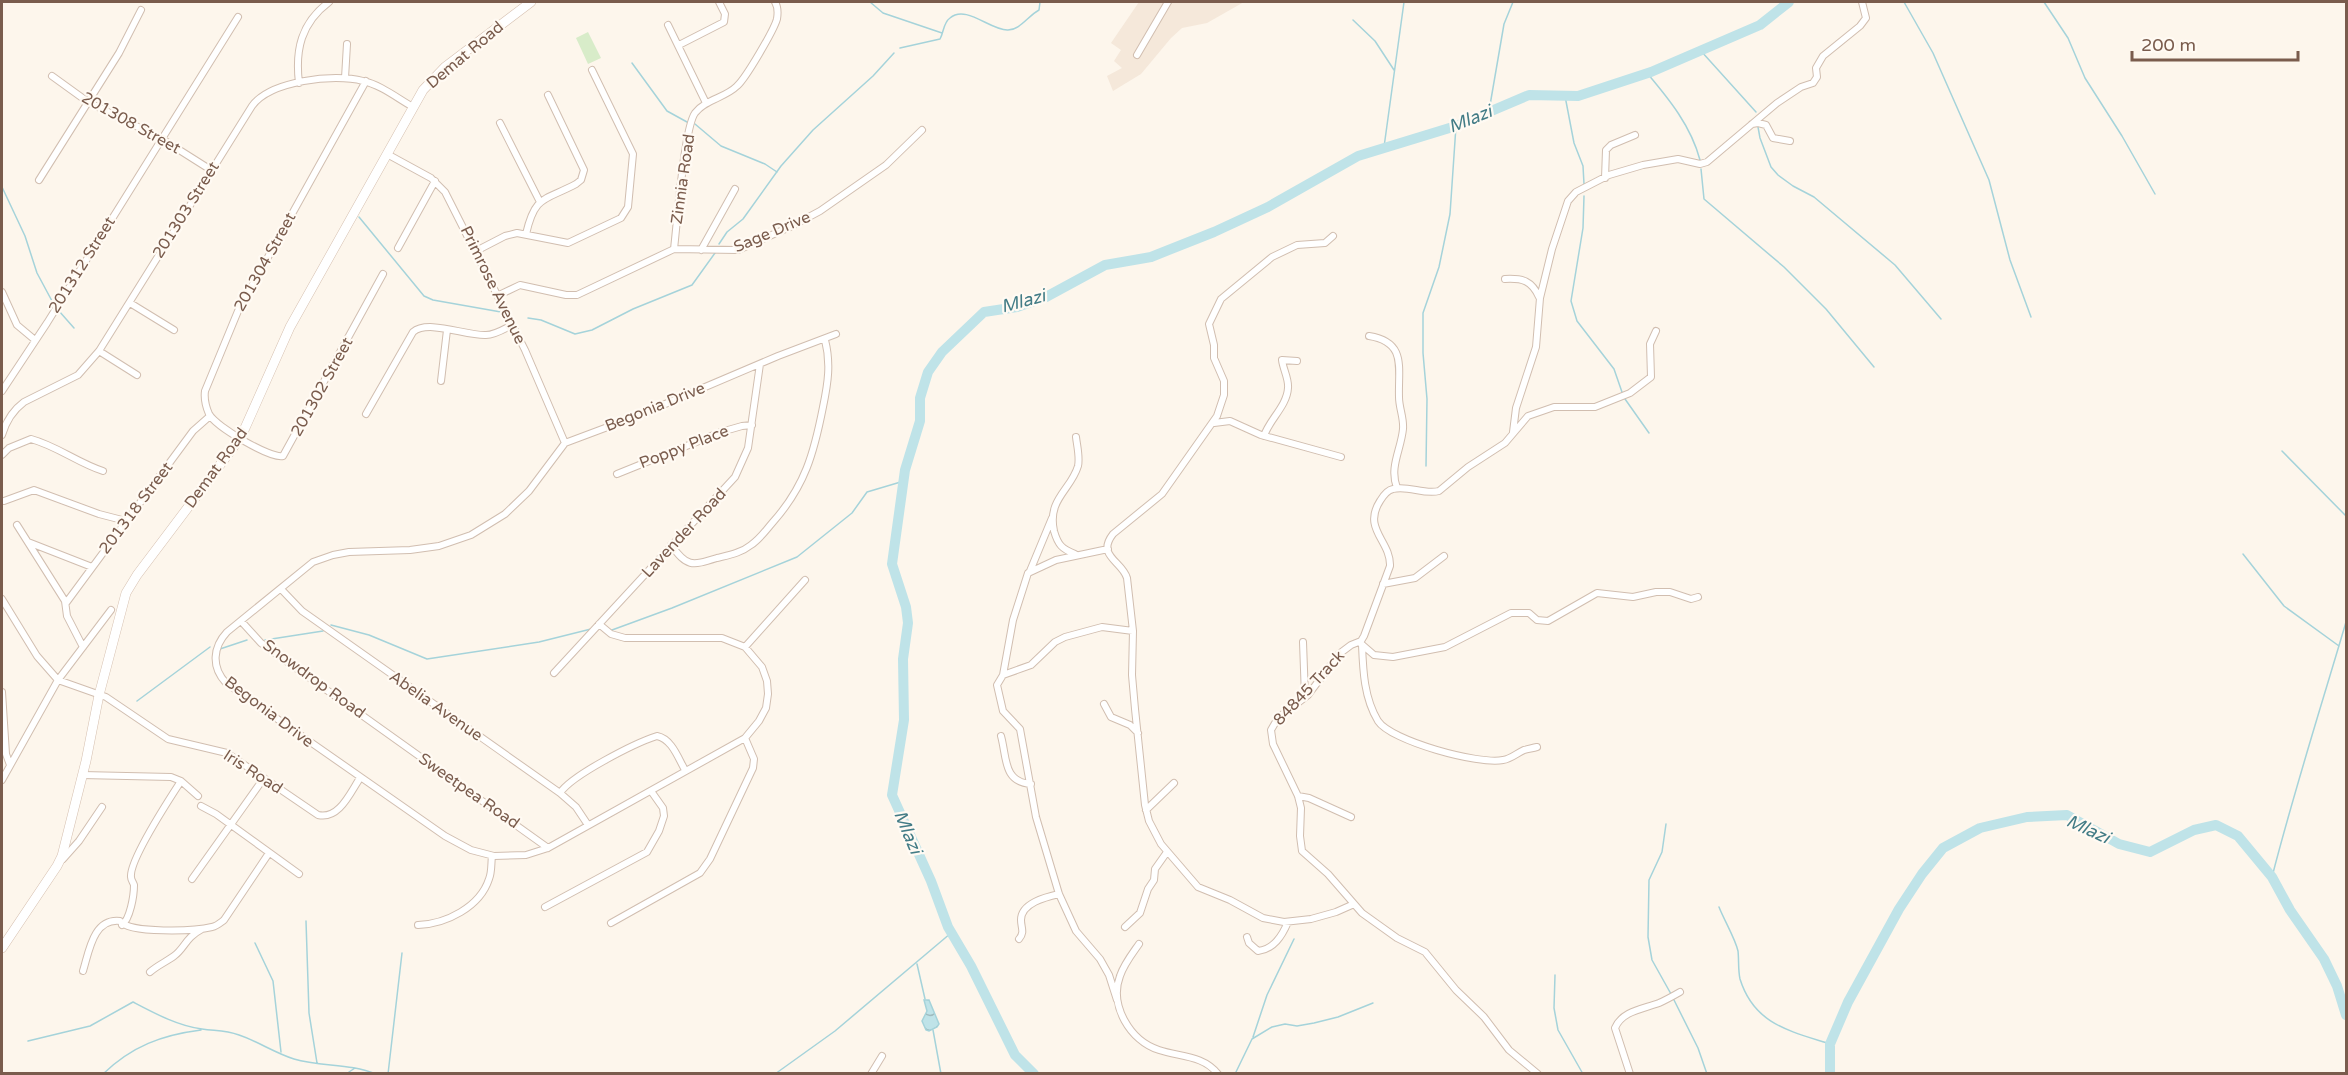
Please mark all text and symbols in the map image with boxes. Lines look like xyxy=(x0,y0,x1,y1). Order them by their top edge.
street label: Demat Road xyxy=(422,17,508,93)
scale bar xyxy=(2132,24,2298,62)
text: 200 m xyxy=(2141,34,2196,56)
street label: 201308 Street xyxy=(78,88,184,158)
water label: Mlazi xyxy=(1445,99,1497,138)
street label: Zinnia Road xyxy=(667,133,699,225)
street label: 201303 Street xyxy=(148,158,224,262)
street label: Sage Drive xyxy=(731,207,813,257)
street label: 201304 Street xyxy=(230,209,300,315)
street label: 201312 Street xyxy=(44,213,120,317)
street label: Primrose Avenue xyxy=(456,223,530,347)
water label: Mlazi xyxy=(998,284,1050,317)
street label: 201302 Street xyxy=(287,334,357,440)
street label: Begonia Drive xyxy=(602,378,708,436)
street label: Poppy Place xyxy=(636,421,732,473)
street label: Demat Road xyxy=(180,424,252,512)
street label: 201318 Street xyxy=(95,458,177,558)
street label: Lavender Road xyxy=(638,484,730,582)
street label: Snowdrop Road xyxy=(259,635,369,723)
street label: 84845 Track xyxy=(1269,646,1349,730)
street label: Abelia Avenue xyxy=(385,666,487,746)
street label: Begonia Drive xyxy=(221,672,317,752)
street label: Iris Road xyxy=(220,745,286,799)
street label: Sweetpea Road xyxy=(415,749,523,833)
water label: Mlazi xyxy=(889,807,928,859)
water label: Mlazi xyxy=(2063,809,2115,850)

